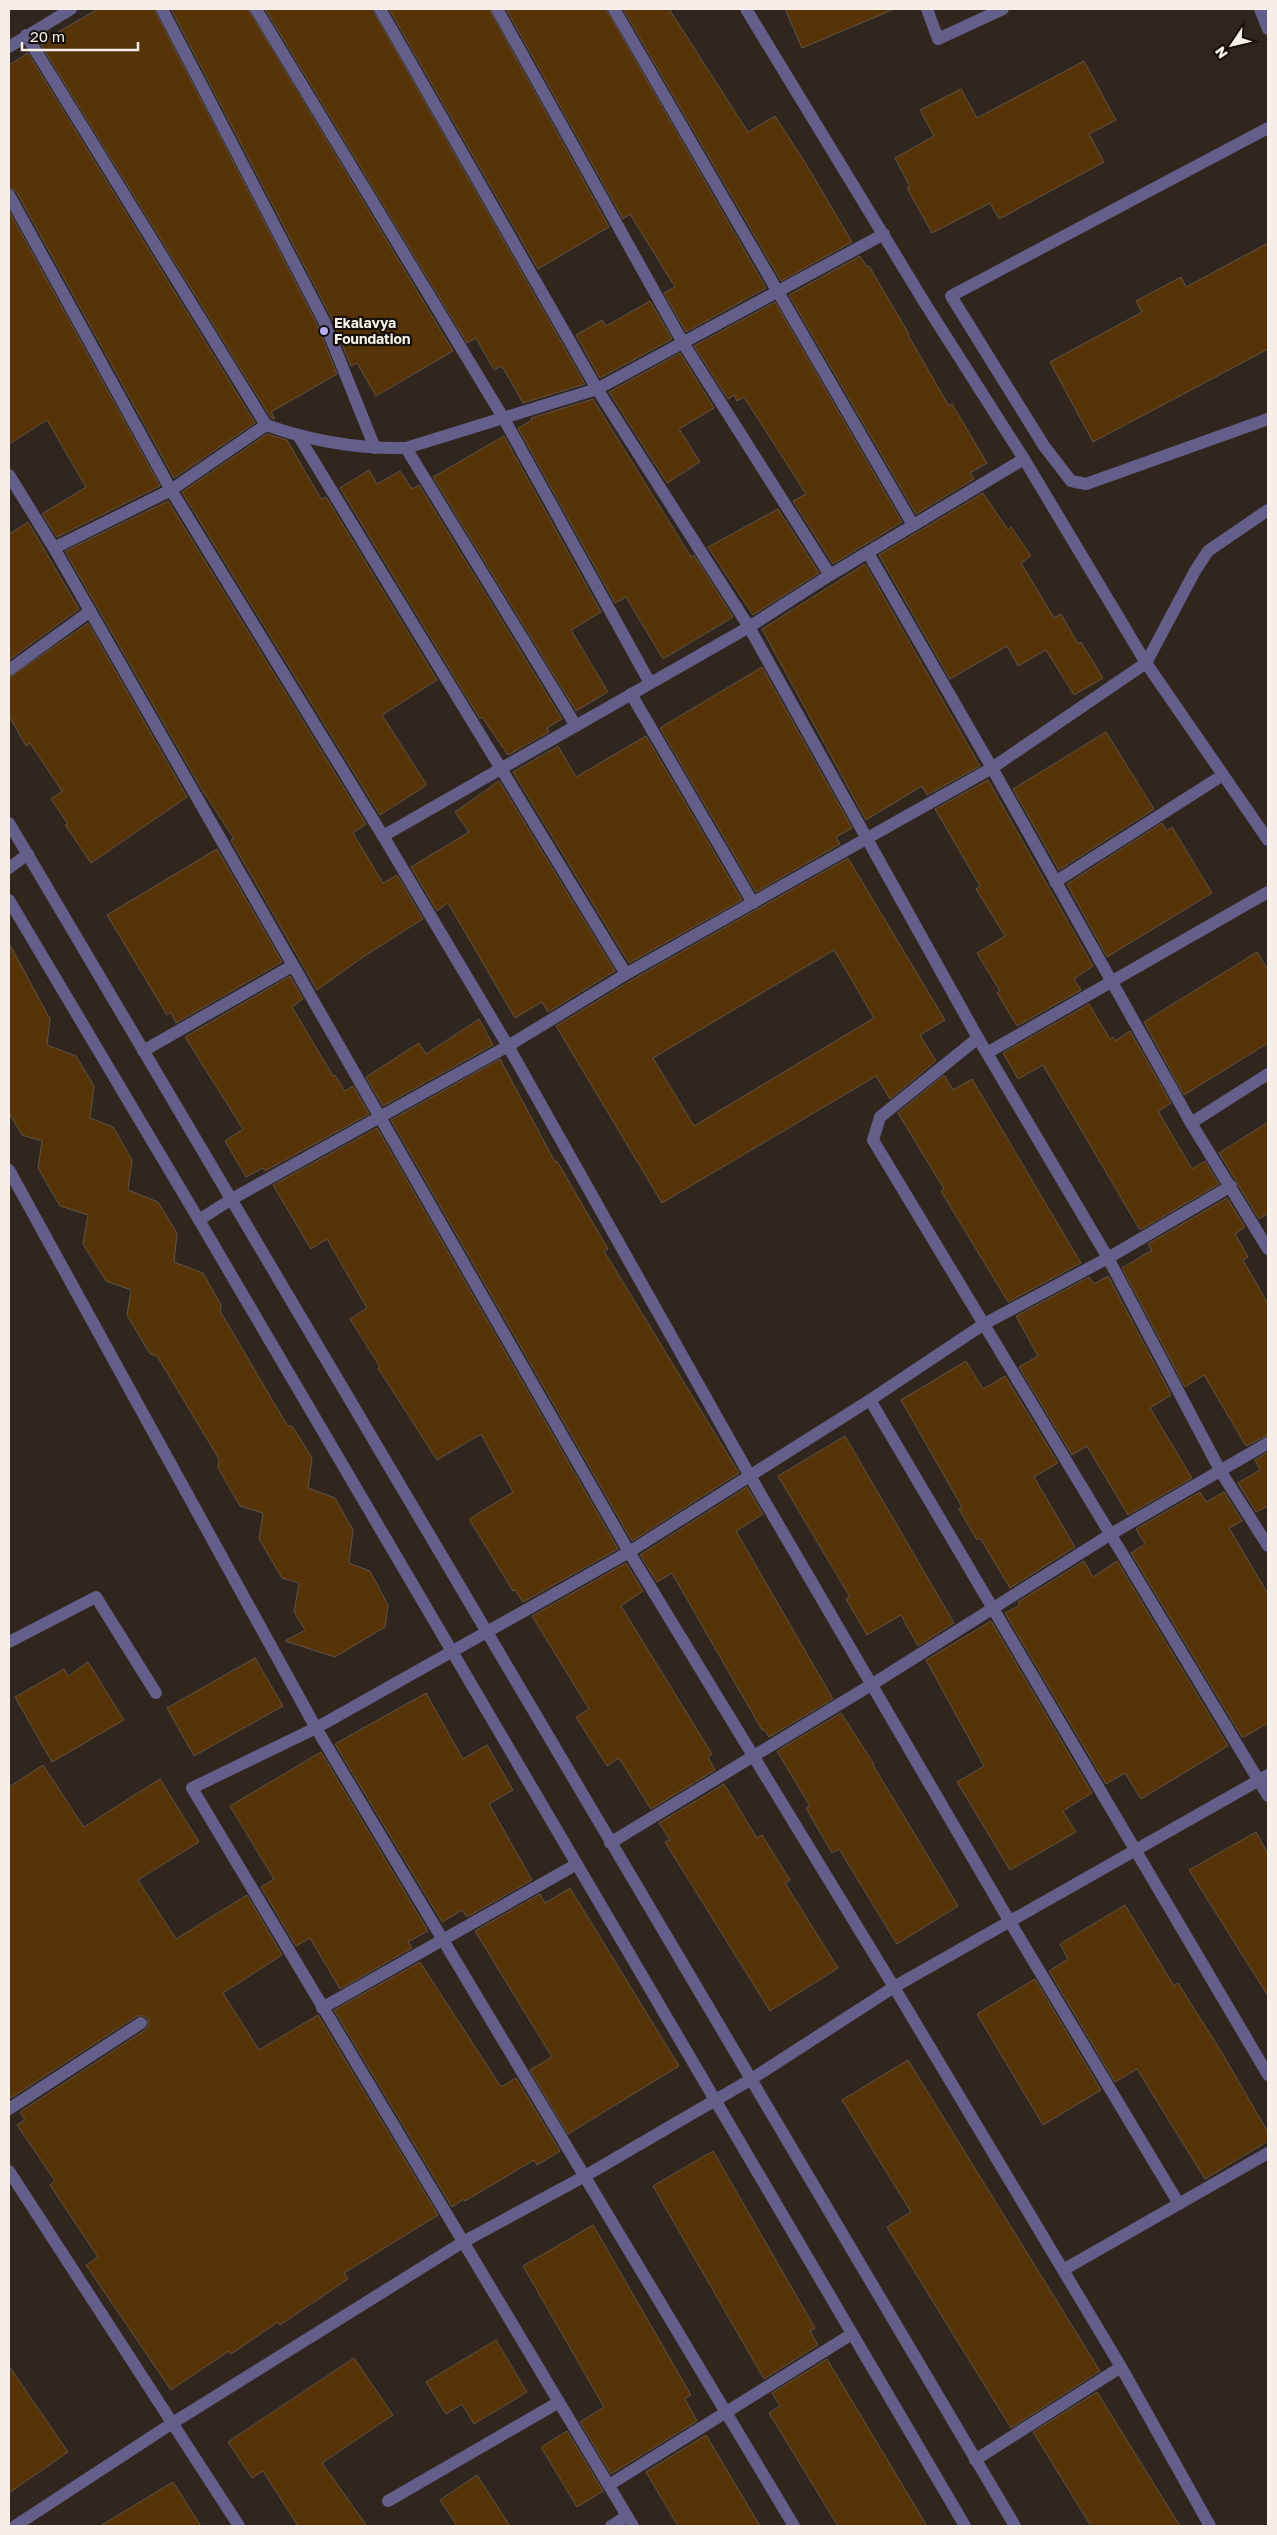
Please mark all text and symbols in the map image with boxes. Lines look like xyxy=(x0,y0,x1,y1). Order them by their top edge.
scale bar xyxy=(22,20,139,52)
north arrow xyxy=(1207,20,1257,70)
text: 20 m xyxy=(30,27,65,45)
text: N xyxy=(1211,44,1231,62)
place label: Ekalavya Foundation xyxy=(334,314,410,347)
marker: Ekalavya Foundation xyxy=(318,325,330,337)

